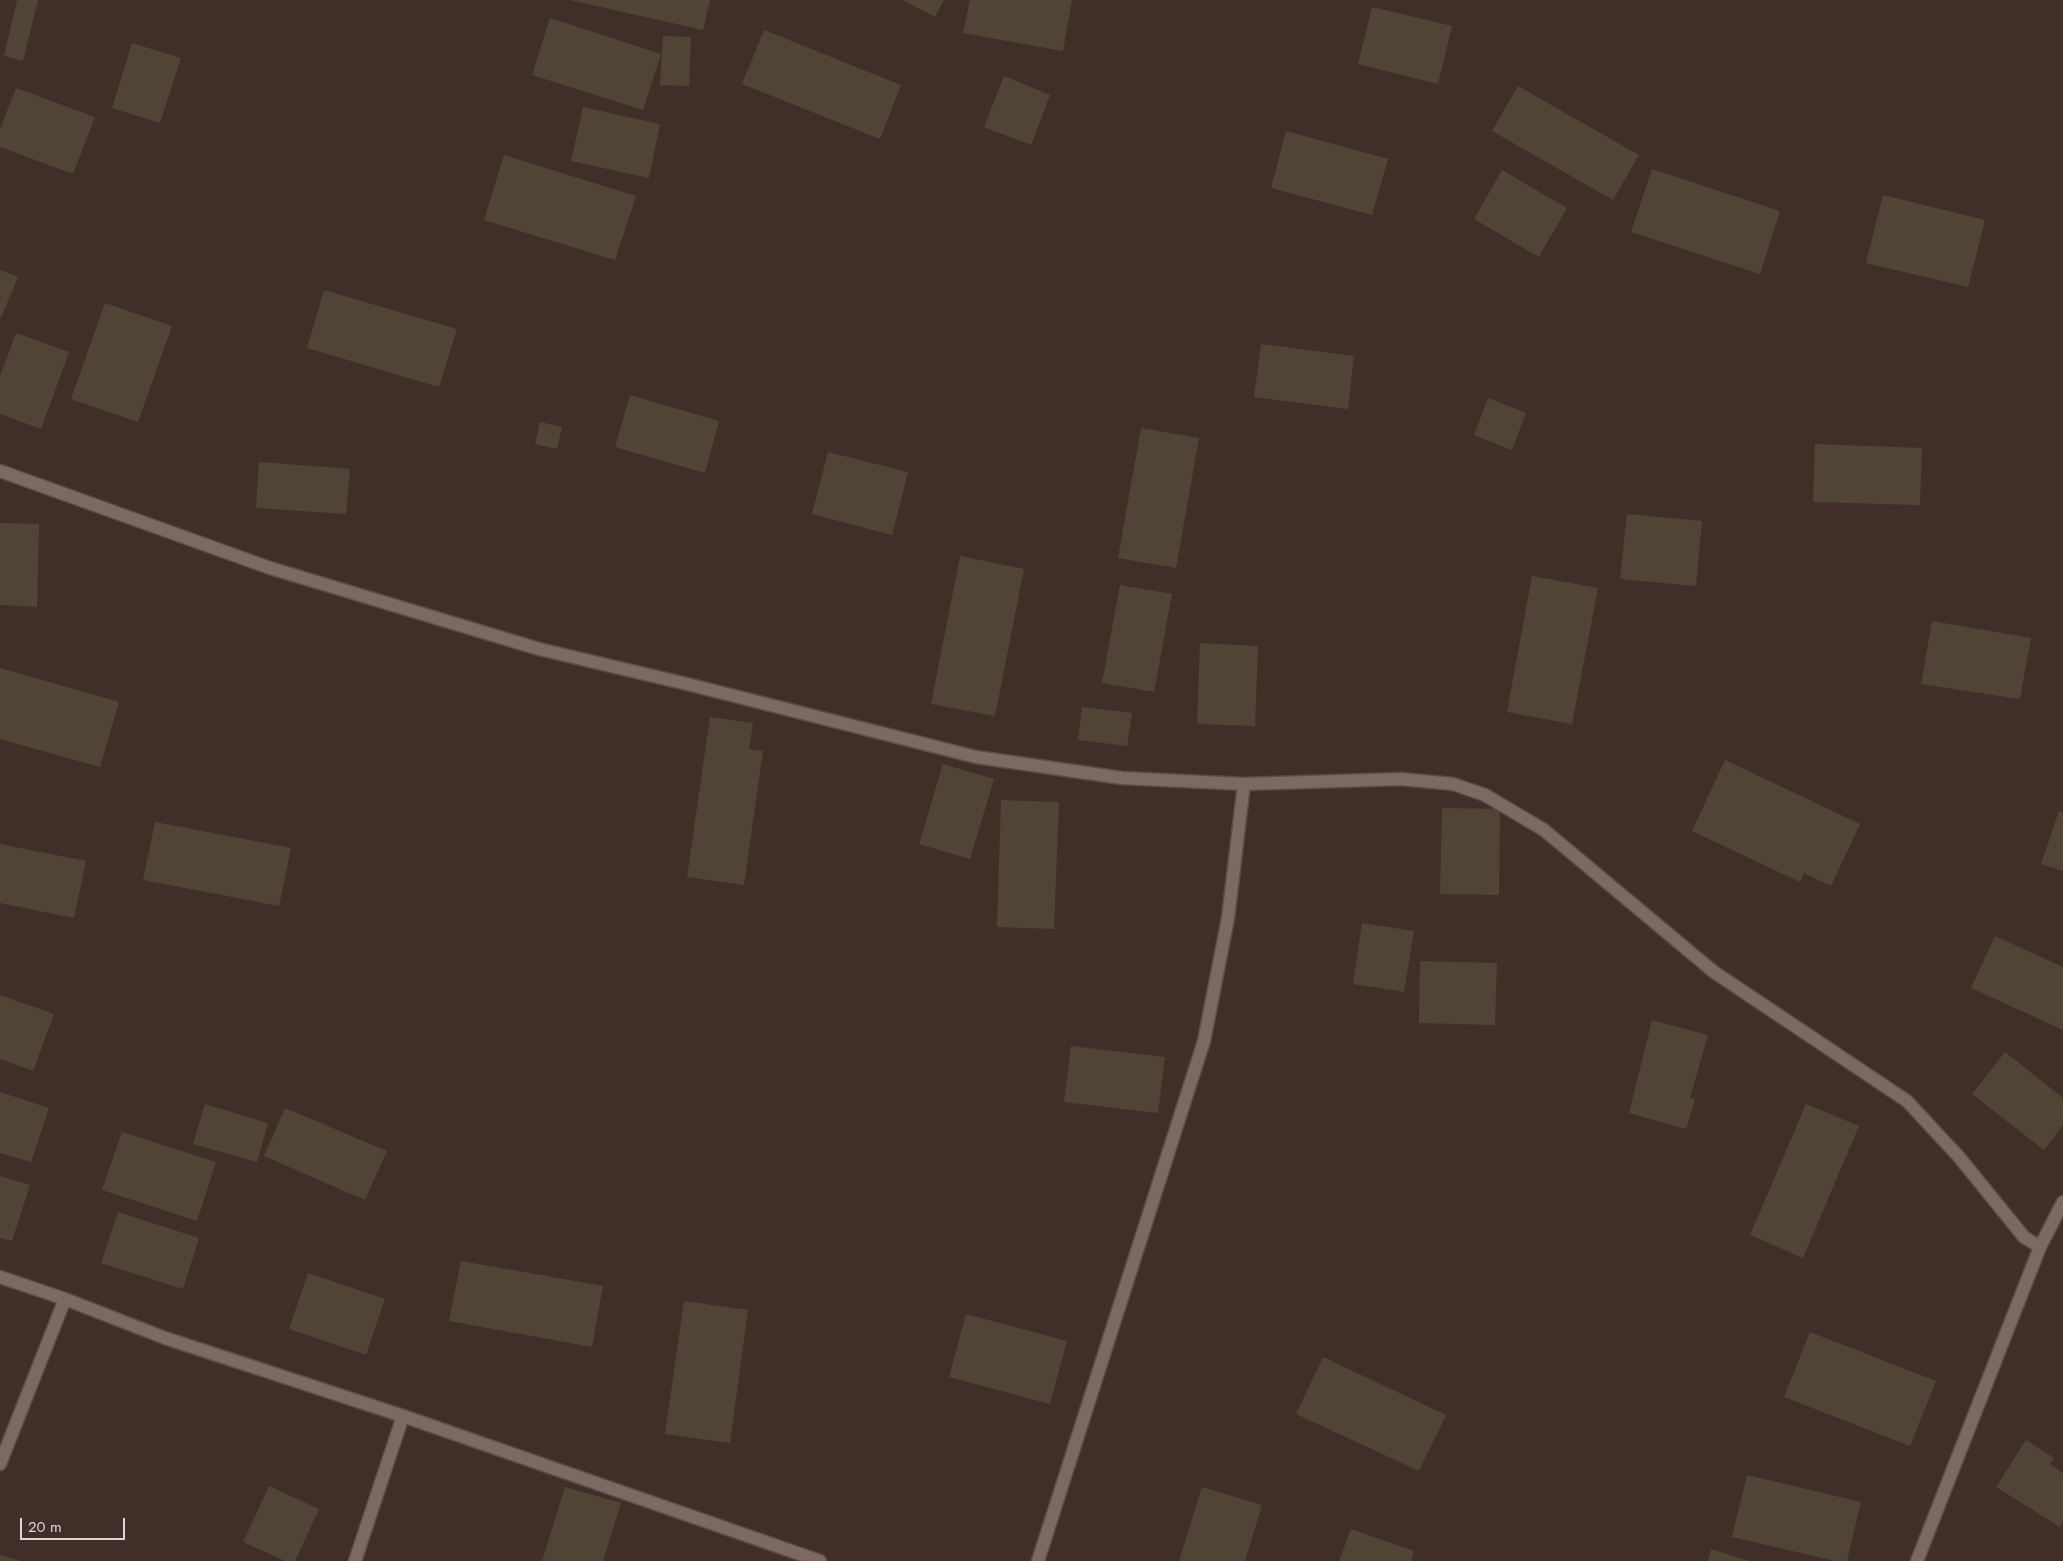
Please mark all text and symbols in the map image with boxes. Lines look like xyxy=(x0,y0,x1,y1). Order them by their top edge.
scale bar xyxy=(22,1508,128,1540)
text: 20 m xyxy=(28,1516,62,1538)

